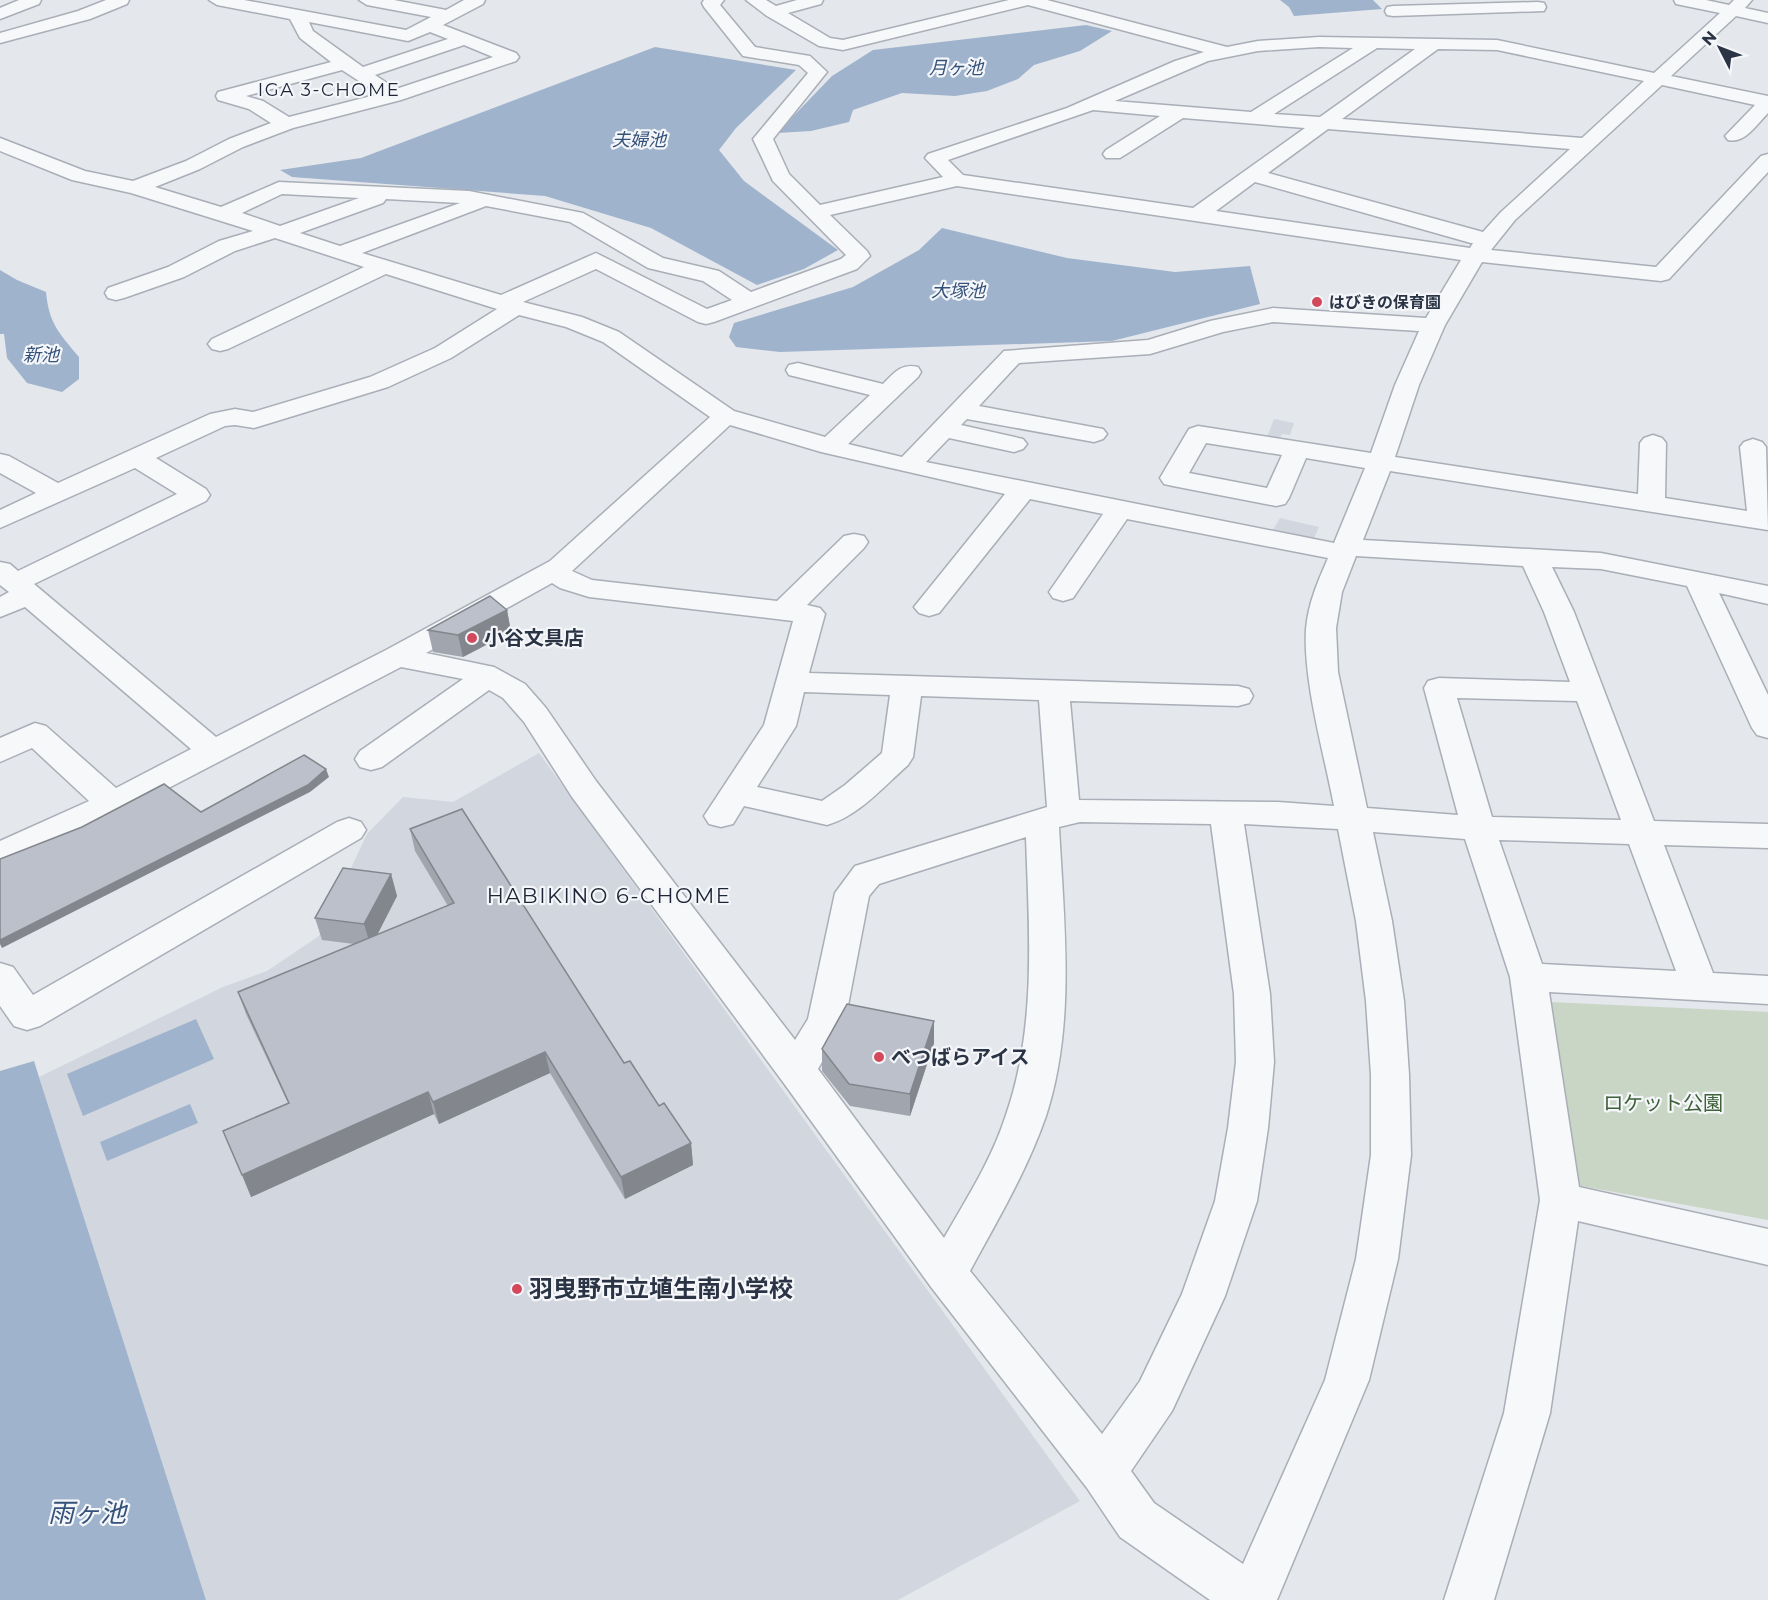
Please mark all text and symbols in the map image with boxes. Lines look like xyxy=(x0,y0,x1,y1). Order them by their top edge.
north arrow xyxy=(1690,18,1750,78)
text: N xyxy=(1698,27,1721,49)
water label: 月ヶ池 xyxy=(929,57,985,79)
district label: IGA 3-CHOME xyxy=(258,79,400,101)
water label: 夫婦池 xyxy=(612,129,668,151)
water label: 大塚池 xyxy=(931,280,987,302)
place label: はびきの保育園 xyxy=(1329,293,1441,312)
marker: はびきの保育園 xyxy=(1310,295,1324,309)
water label: 新池 xyxy=(23,344,61,366)
place label: 小谷文具店 xyxy=(484,626,584,650)
marker: 小谷文具店 xyxy=(465,631,479,645)
district label: HABIKINO 6-CHOME xyxy=(487,883,731,908)
place label: べつばらアイス xyxy=(891,1045,1029,1069)
marker: べつばらアイス xyxy=(872,1050,886,1064)
park label: ロケット公園 xyxy=(1603,1091,1723,1115)
place label: 羽曳野市立埴生南小学校 xyxy=(529,1274,793,1303)
marker: 羽曳野市立埴生南小学校 xyxy=(510,1282,524,1296)
water label: 雨ヶ池 xyxy=(48,1497,129,1529)

